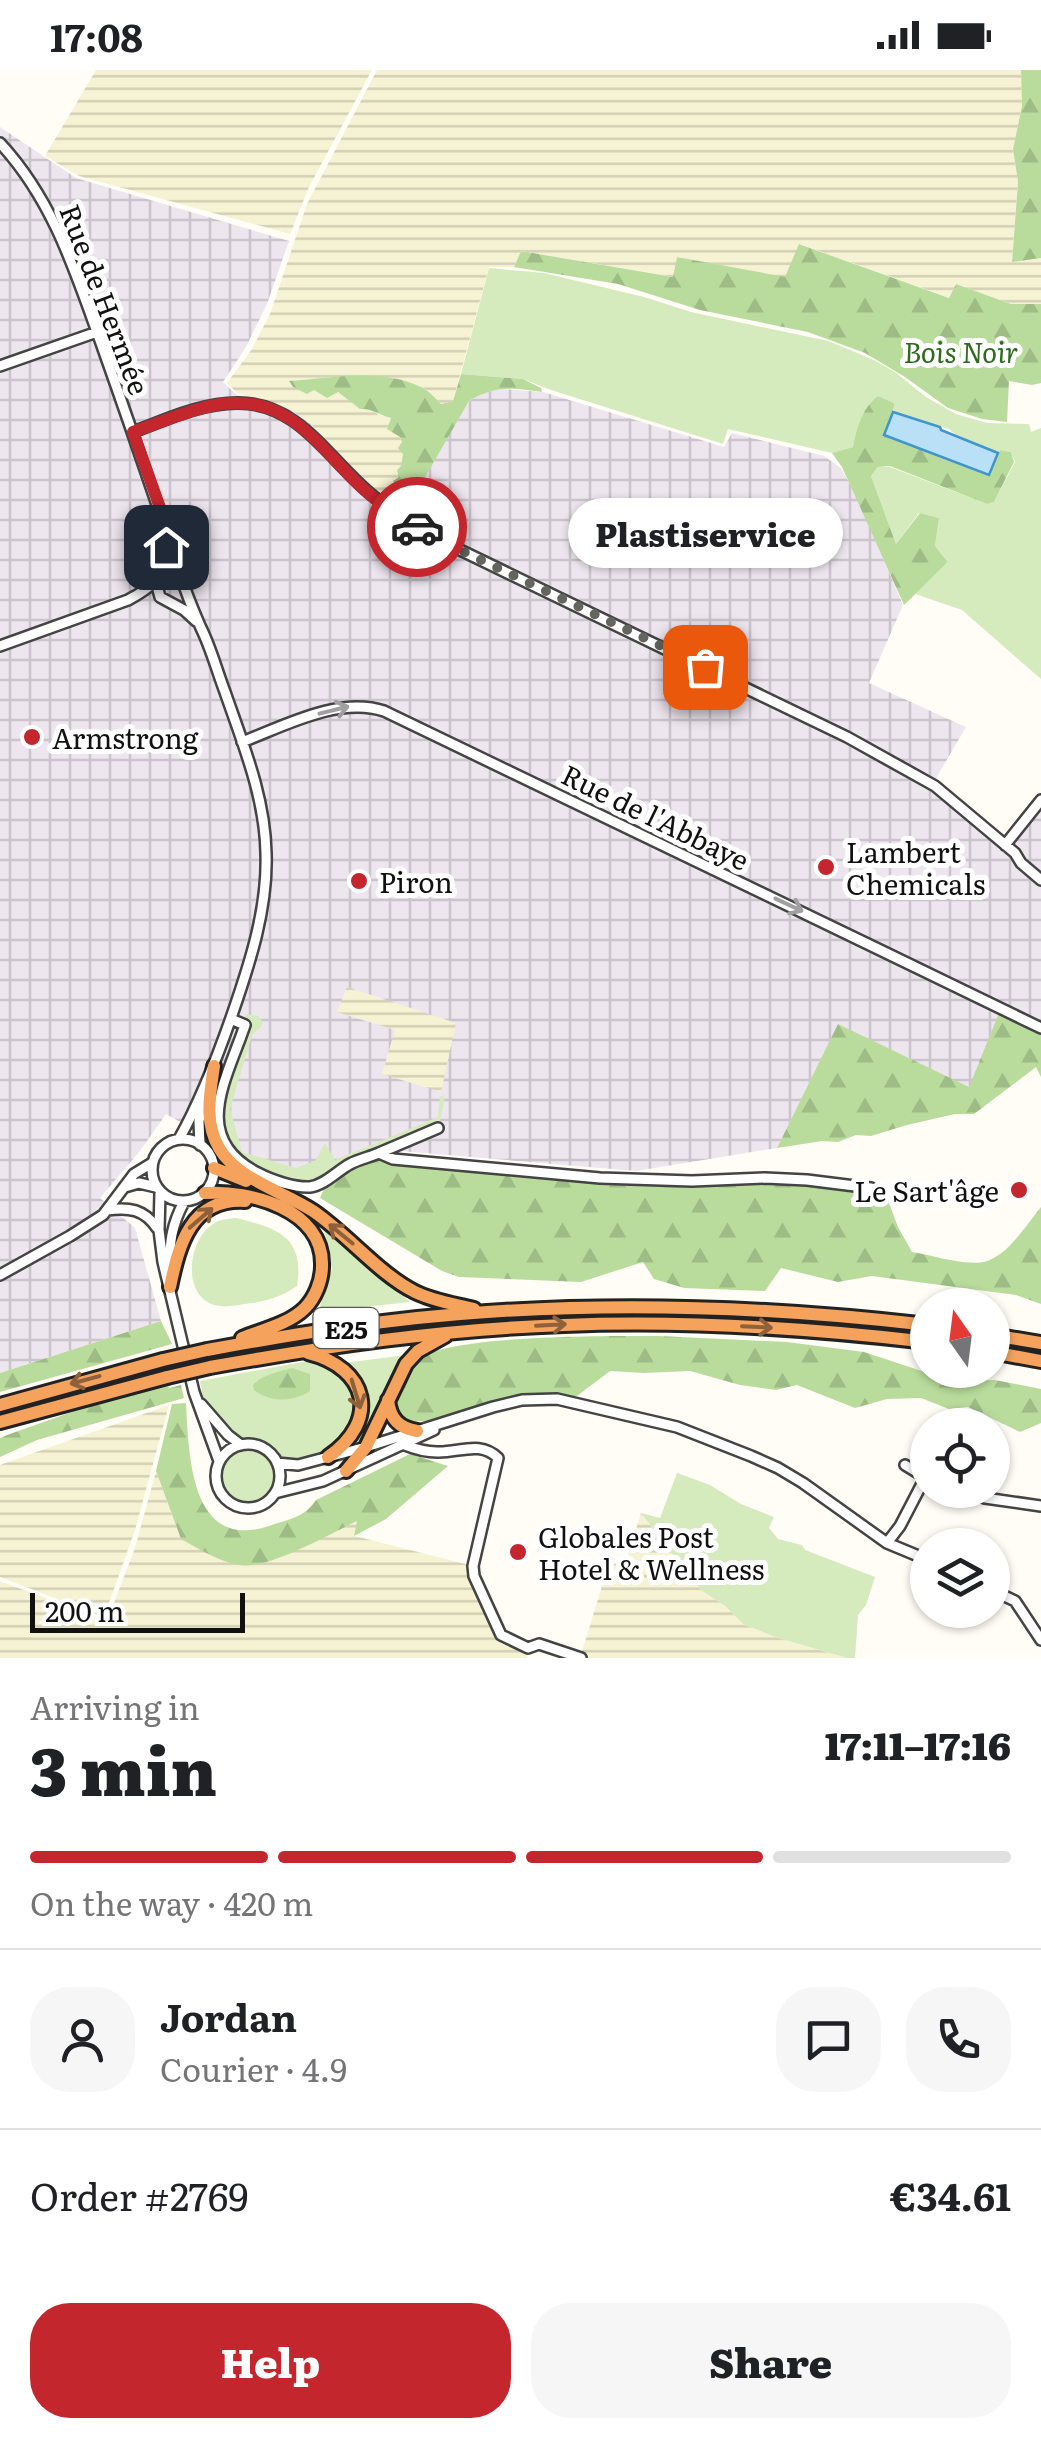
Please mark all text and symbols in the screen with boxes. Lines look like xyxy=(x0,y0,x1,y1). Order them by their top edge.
text: 17:08 xyxy=(50,7,143,64)
street label: Rue de Hermée xyxy=(50,198,162,400)
park label: Bois Noir xyxy=(904,330,1019,372)
courier xyxy=(367,477,467,577)
callout: Plastiservice xyxy=(568,497,842,567)
icon: car xyxy=(390,500,445,555)
pin xyxy=(124,505,209,590)
text: Plastiservice xyxy=(595,509,816,557)
icon: home xyxy=(139,520,194,575)
pin xyxy=(663,625,748,710)
icon: bag xyxy=(678,640,733,695)
one-way arrow xyxy=(317,700,349,718)
place label: Armstrong xyxy=(52,716,199,758)
marker: Armstrong xyxy=(21,726,43,748)
street label: Rue de l'Abbaye xyxy=(555,752,757,880)
place label: Lambert Chemicals xyxy=(846,830,986,904)
marker: Lambert Chemicals xyxy=(815,856,837,878)
place label: Piron xyxy=(379,860,453,902)
marker: Piron xyxy=(348,870,370,892)
one-way arrow xyxy=(773,896,803,915)
place label: Le Sart'âge xyxy=(854,1169,999,1211)
marker: Le Sart'âge xyxy=(1008,1179,1030,1201)
one-way arrow xyxy=(188,1206,213,1229)
one-way arrow xyxy=(329,1223,355,1245)
north arrow xyxy=(910,1288,1010,1388)
map controls xyxy=(910,1288,1010,1628)
road number: E25 xyxy=(314,1308,378,1348)
one-way arrow xyxy=(534,1315,566,1334)
one-way arrow xyxy=(741,1318,773,1337)
one-way arrow xyxy=(70,1372,102,1390)
one-way arrow xyxy=(348,1378,366,1410)
button: locate xyxy=(910,1408,1010,1508)
place label: Globales Post Hotel & Wellness xyxy=(538,1515,764,1589)
button: layers xyxy=(910,1528,1010,1628)
marker: Globales Post Hotel & Wellness xyxy=(507,1541,529,1563)
scale bar xyxy=(30,1588,245,1632)
text: 200 m xyxy=(45,1589,124,1631)
text: Arriving in xyxy=(30,1682,200,1730)
text: 17:11–17:16 xyxy=(825,1715,1011,1772)
text: 3 min xyxy=(30,1719,217,1816)
text: On the way · 420 m xyxy=(30,1878,313,1926)
button: person xyxy=(30,1987,135,2092)
text: Jordan xyxy=(160,1987,297,2044)
button: chat xyxy=(776,1987,881,2092)
button: phone xyxy=(906,1987,1011,2092)
text: Courier · 4.9 xyxy=(160,2044,347,2092)
text: Order #2769 xyxy=(30,2166,248,2223)
text: €34.61 xyxy=(890,2166,1011,2223)
button: Help xyxy=(30,2303,511,2418)
button: Share xyxy=(531,2303,1011,2418)

